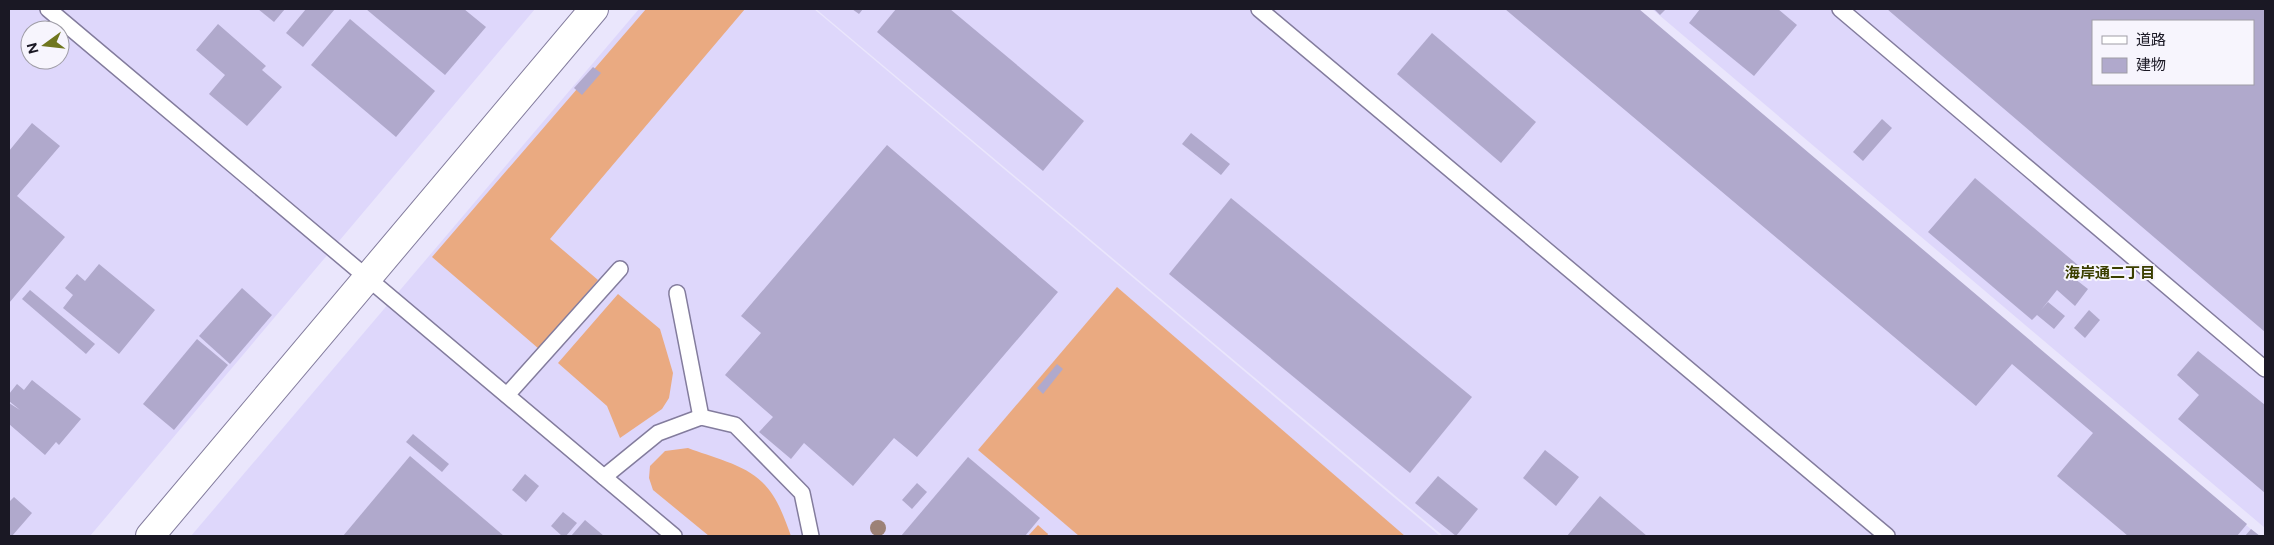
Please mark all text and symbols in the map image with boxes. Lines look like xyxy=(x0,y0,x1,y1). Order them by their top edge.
north arrow xyxy=(20,20,70,70)
legend xyxy=(2092,20,2254,85)
text: 道路 xyxy=(2136,31,2166,49)
text: N xyxy=(23,41,43,56)
text: 建物 xyxy=(2136,56,2166,74)
district label: 海岸通二丁目 xyxy=(2065,264,2155,282)

